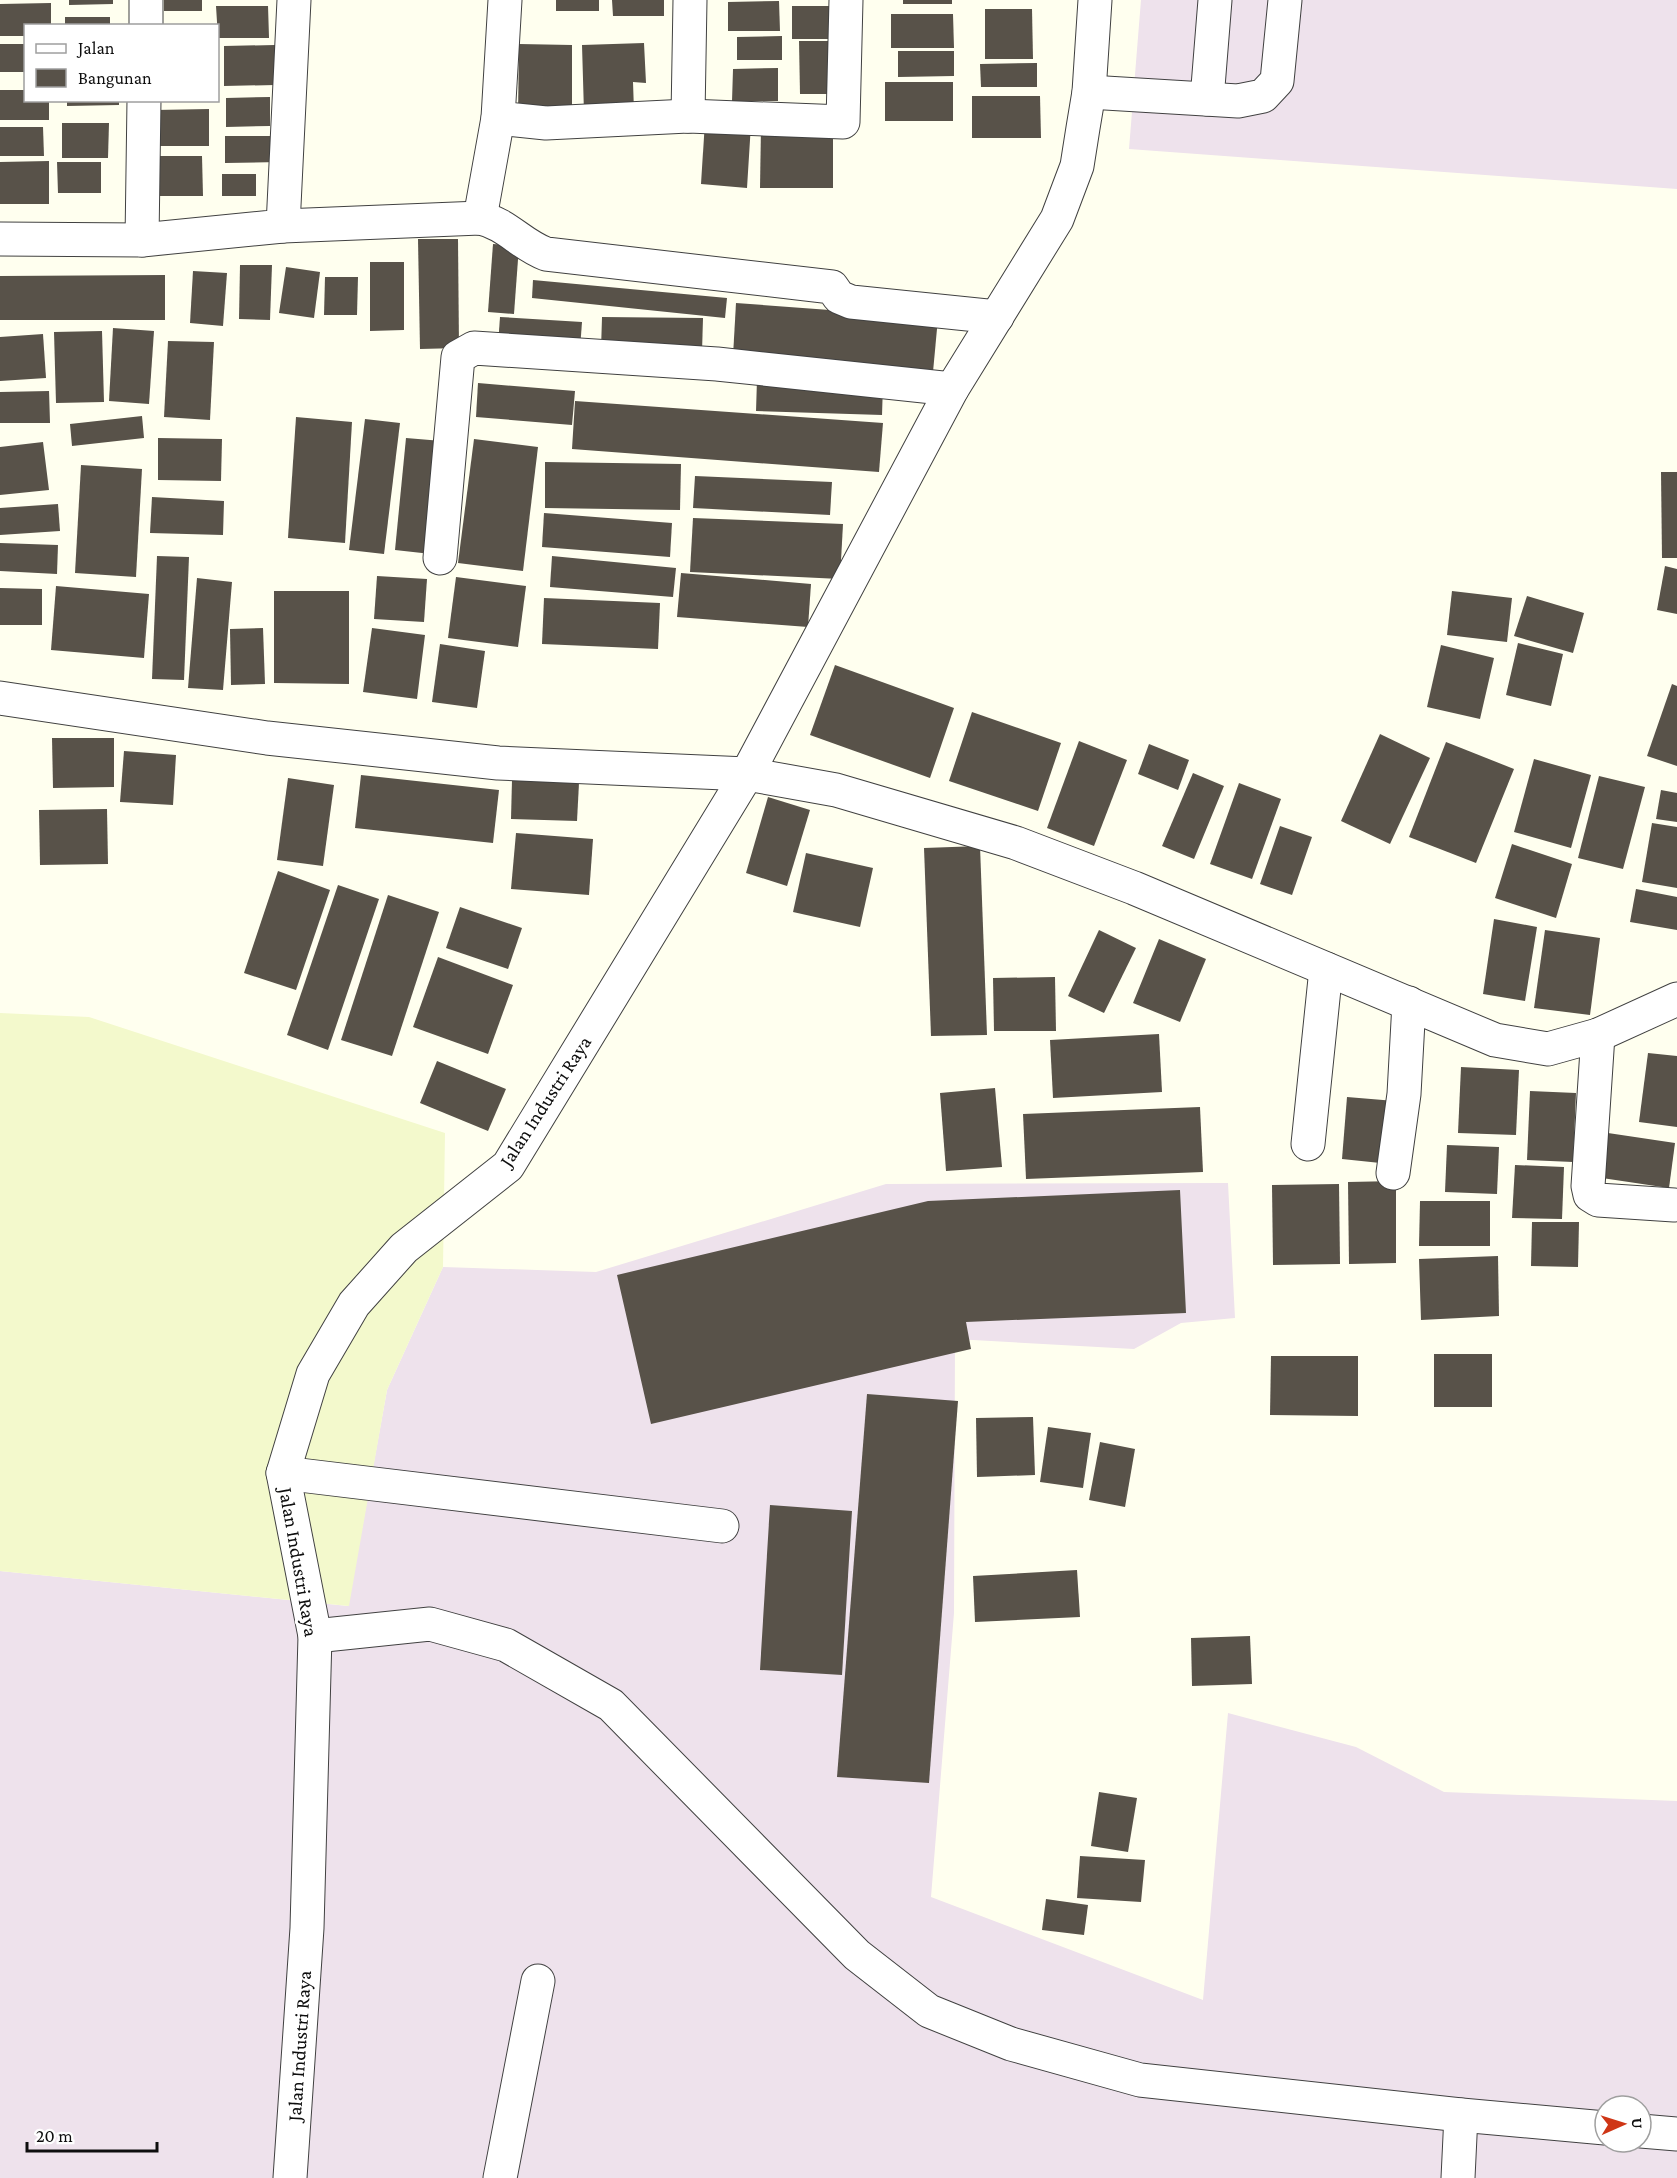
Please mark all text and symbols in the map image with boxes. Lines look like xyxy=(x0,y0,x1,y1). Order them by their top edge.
legend xyxy=(24,24,219,102)
text: Jalan xyxy=(76,38,115,58)
text: Bangunan xyxy=(78,68,152,88)
street label: Jalan Industri Raya xyxy=(494,1032,596,1173)
street label: Jalan Industri Raya xyxy=(274,1484,323,1638)
street label: Jalan Industri Raya xyxy=(283,1970,316,2124)
north arrow xyxy=(1593,2094,1653,2154)
scale bar xyxy=(27,2115,158,2153)
text: U xyxy=(1629,2117,1646,2129)
text: 20 m xyxy=(36,2126,73,2146)

